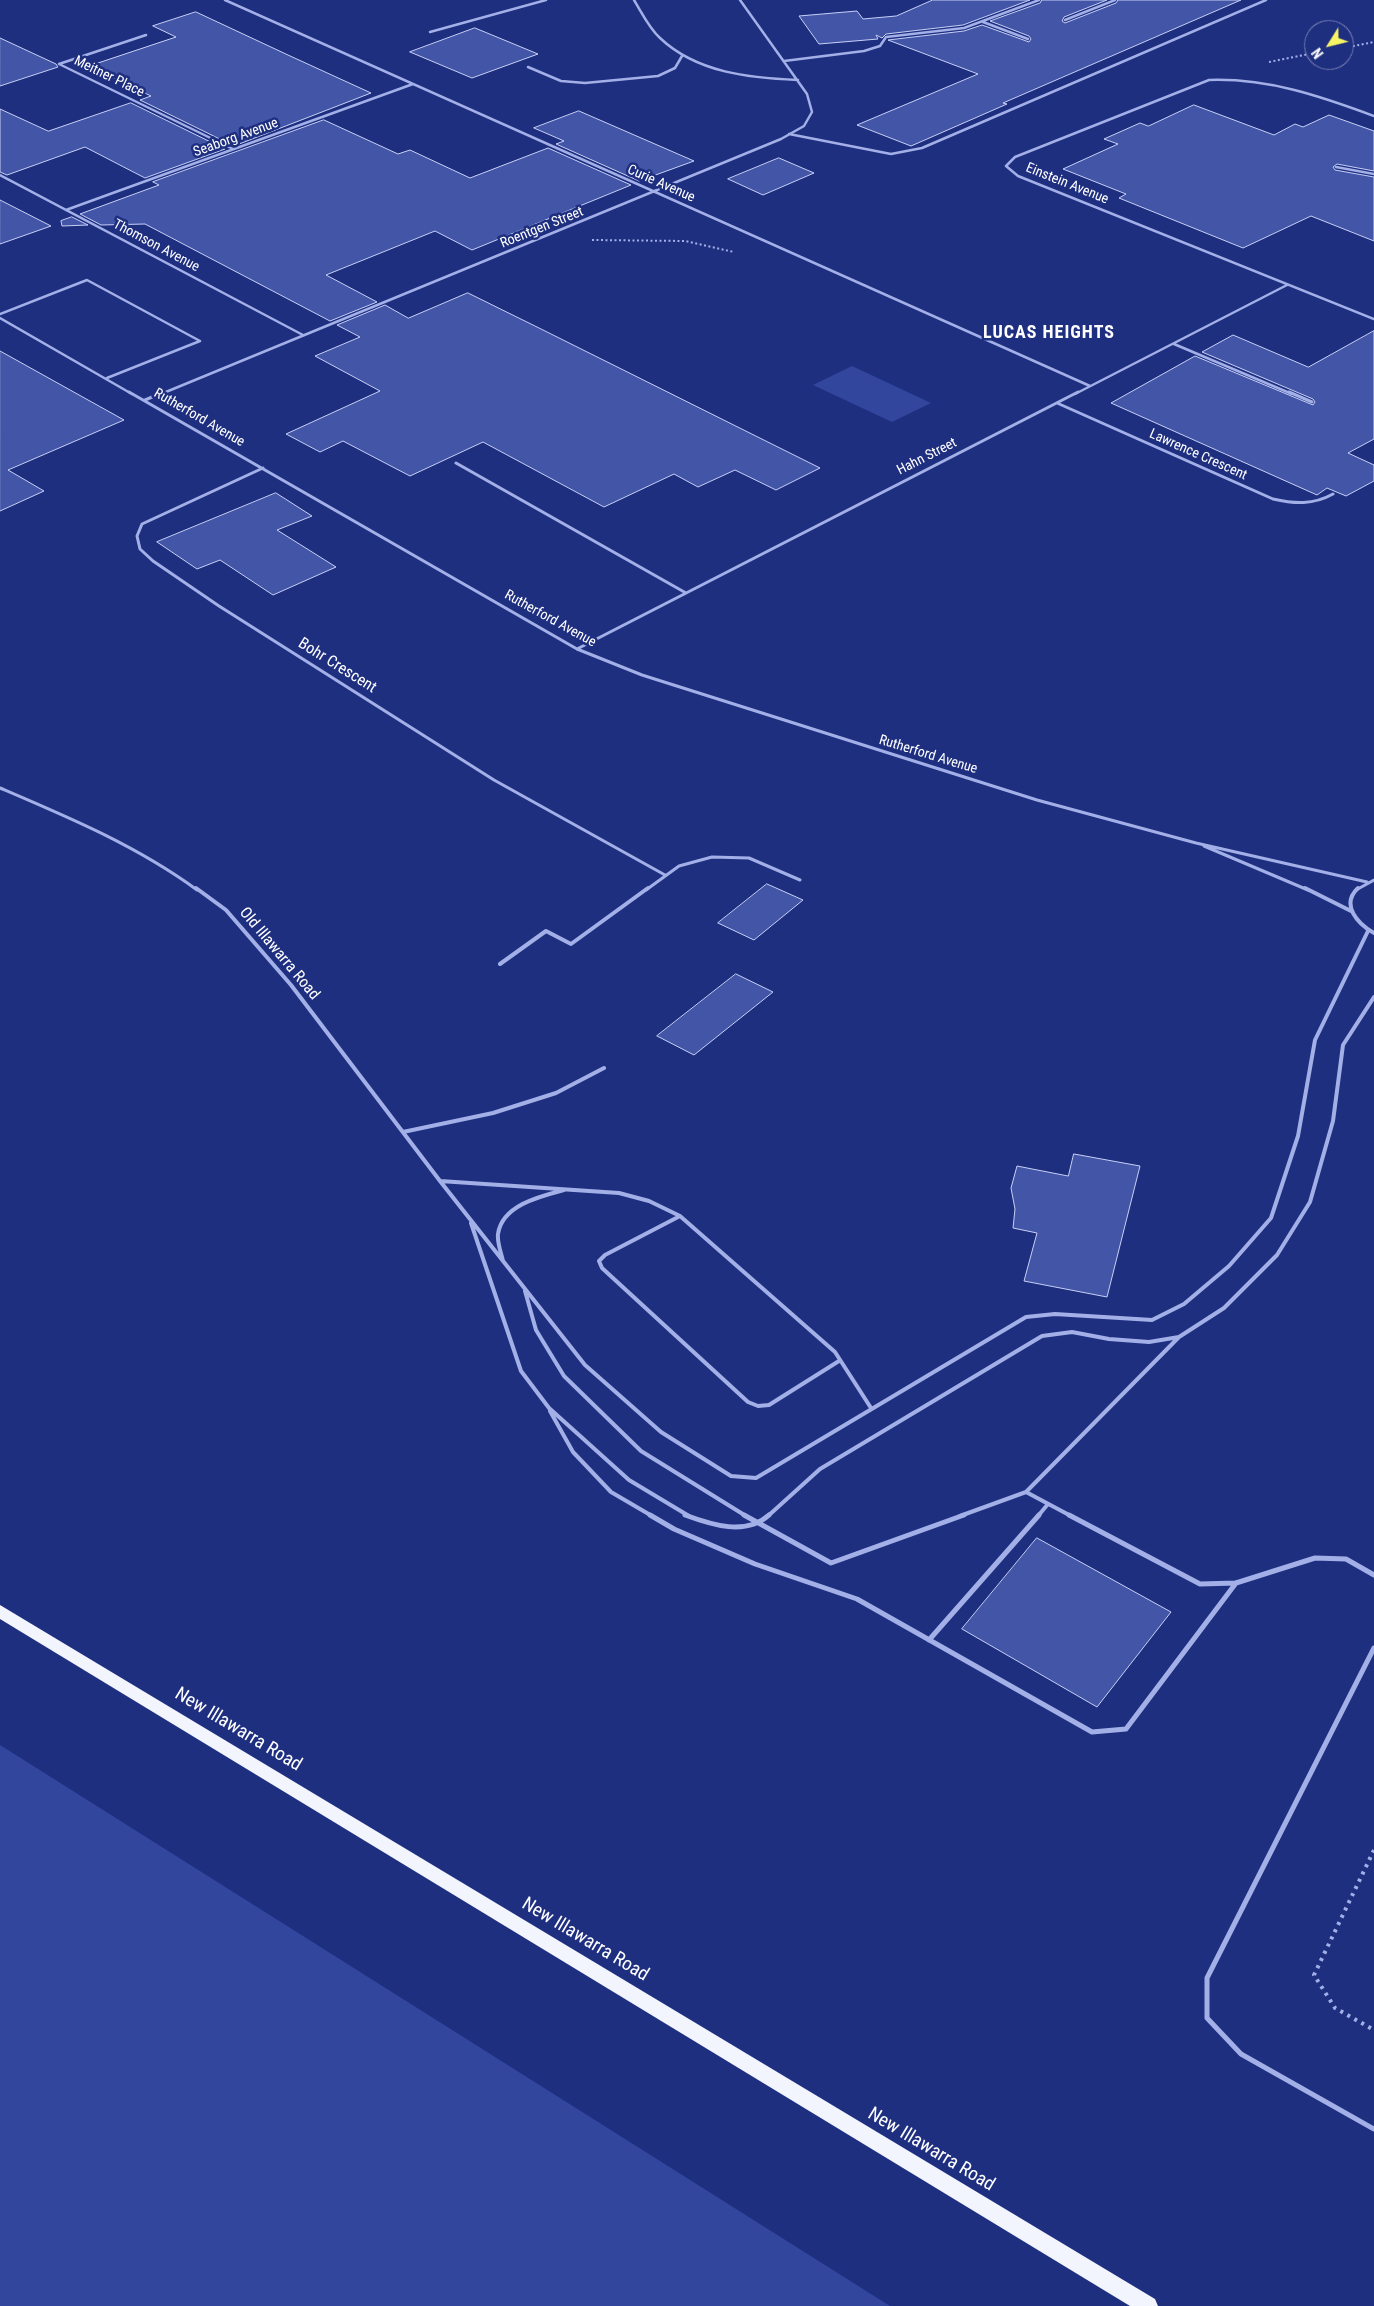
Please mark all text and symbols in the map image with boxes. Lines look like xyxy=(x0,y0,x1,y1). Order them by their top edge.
north arrow xyxy=(1304,20,1354,70)
text: N xyxy=(1309,45,1327,61)
street label: Meitner Place xyxy=(71,53,147,101)
street label: Seaborg Avenue xyxy=(191,115,281,161)
street label: Einstein Avenue xyxy=(1023,160,1111,208)
street label: Curie Avenue xyxy=(625,162,697,206)
street label: Roentgen Street xyxy=(498,204,586,252)
street label: Thomson Avenue xyxy=(110,216,202,276)
district label: LUCAS HEIGHTS xyxy=(981,322,1117,344)
street label: Rutherford Avenue xyxy=(151,385,247,451)
street label: Lawrence Crescent xyxy=(1147,426,1249,484)
street label: Hahn Street xyxy=(894,435,960,479)
street label: Rutherford Avenue xyxy=(501,587,599,651)
street label: Bohr Crescent xyxy=(294,634,380,698)
street label: Rutherford Avenue xyxy=(877,732,979,778)
street label: Old Illawarra Road xyxy=(235,904,323,1004)
street label: New Illawarra Road xyxy=(170,1683,306,1777)
street label: New Illawarra Road xyxy=(517,1893,653,1987)
street label: New Illawarra Road xyxy=(863,2103,999,2197)

